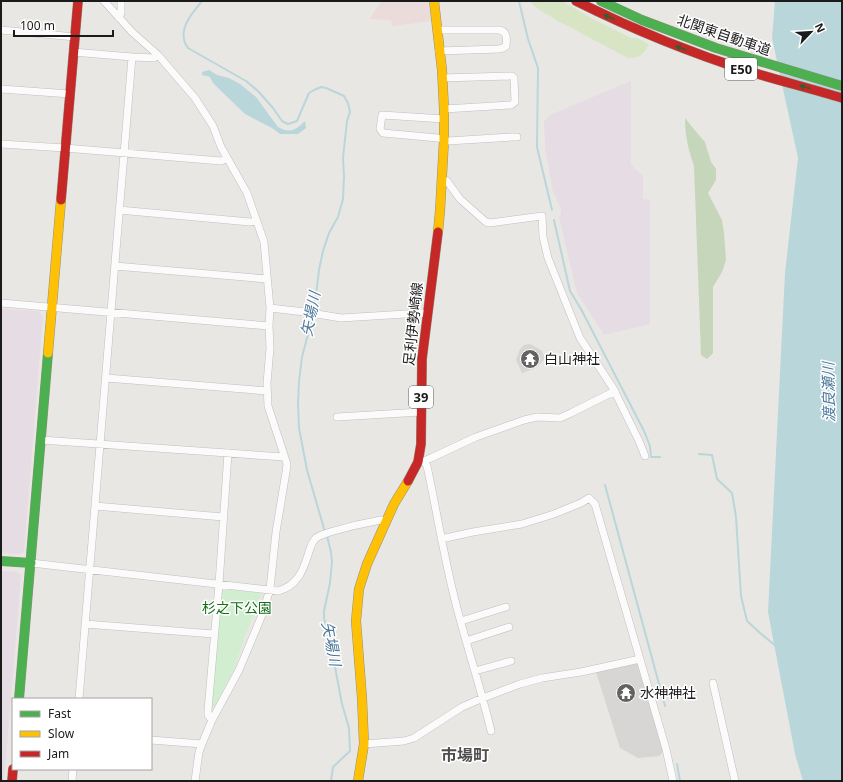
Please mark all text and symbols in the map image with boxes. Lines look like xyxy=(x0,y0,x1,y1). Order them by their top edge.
street label: 北関東自動車道 xyxy=(675,10,774,59)
scale bar xyxy=(14,12,113,38)
north arrow xyxy=(791,12,831,52)
one-way arrow xyxy=(603,14,614,20)
text: 100 m xyxy=(20,17,55,34)
text: N xyxy=(812,20,829,35)
one-way arrow xyxy=(674,44,686,50)
road number: E50 xyxy=(725,58,757,80)
one-way arrow xyxy=(798,84,810,90)
street label: 足利伊勢崎線 xyxy=(399,281,426,367)
water label: 矢場川 xyxy=(296,288,325,338)
temple icon: 白山神社 xyxy=(519,348,541,370)
place label: 白山神社 xyxy=(544,349,600,368)
water label: 渡良瀬川 xyxy=(817,360,839,422)
road number: 39 xyxy=(409,386,433,408)
park label: 杉之下公園 xyxy=(202,598,272,617)
water label: 矢場川 xyxy=(318,620,346,670)
temple icon: 水神神社 xyxy=(615,682,637,704)
place label: 水神神社 xyxy=(640,683,696,702)
legend xyxy=(12,698,152,770)
text: Fast xyxy=(48,705,72,722)
text: Slow xyxy=(48,725,75,742)
district label: 市場町 xyxy=(441,744,489,766)
text: Jam xyxy=(47,745,69,762)

